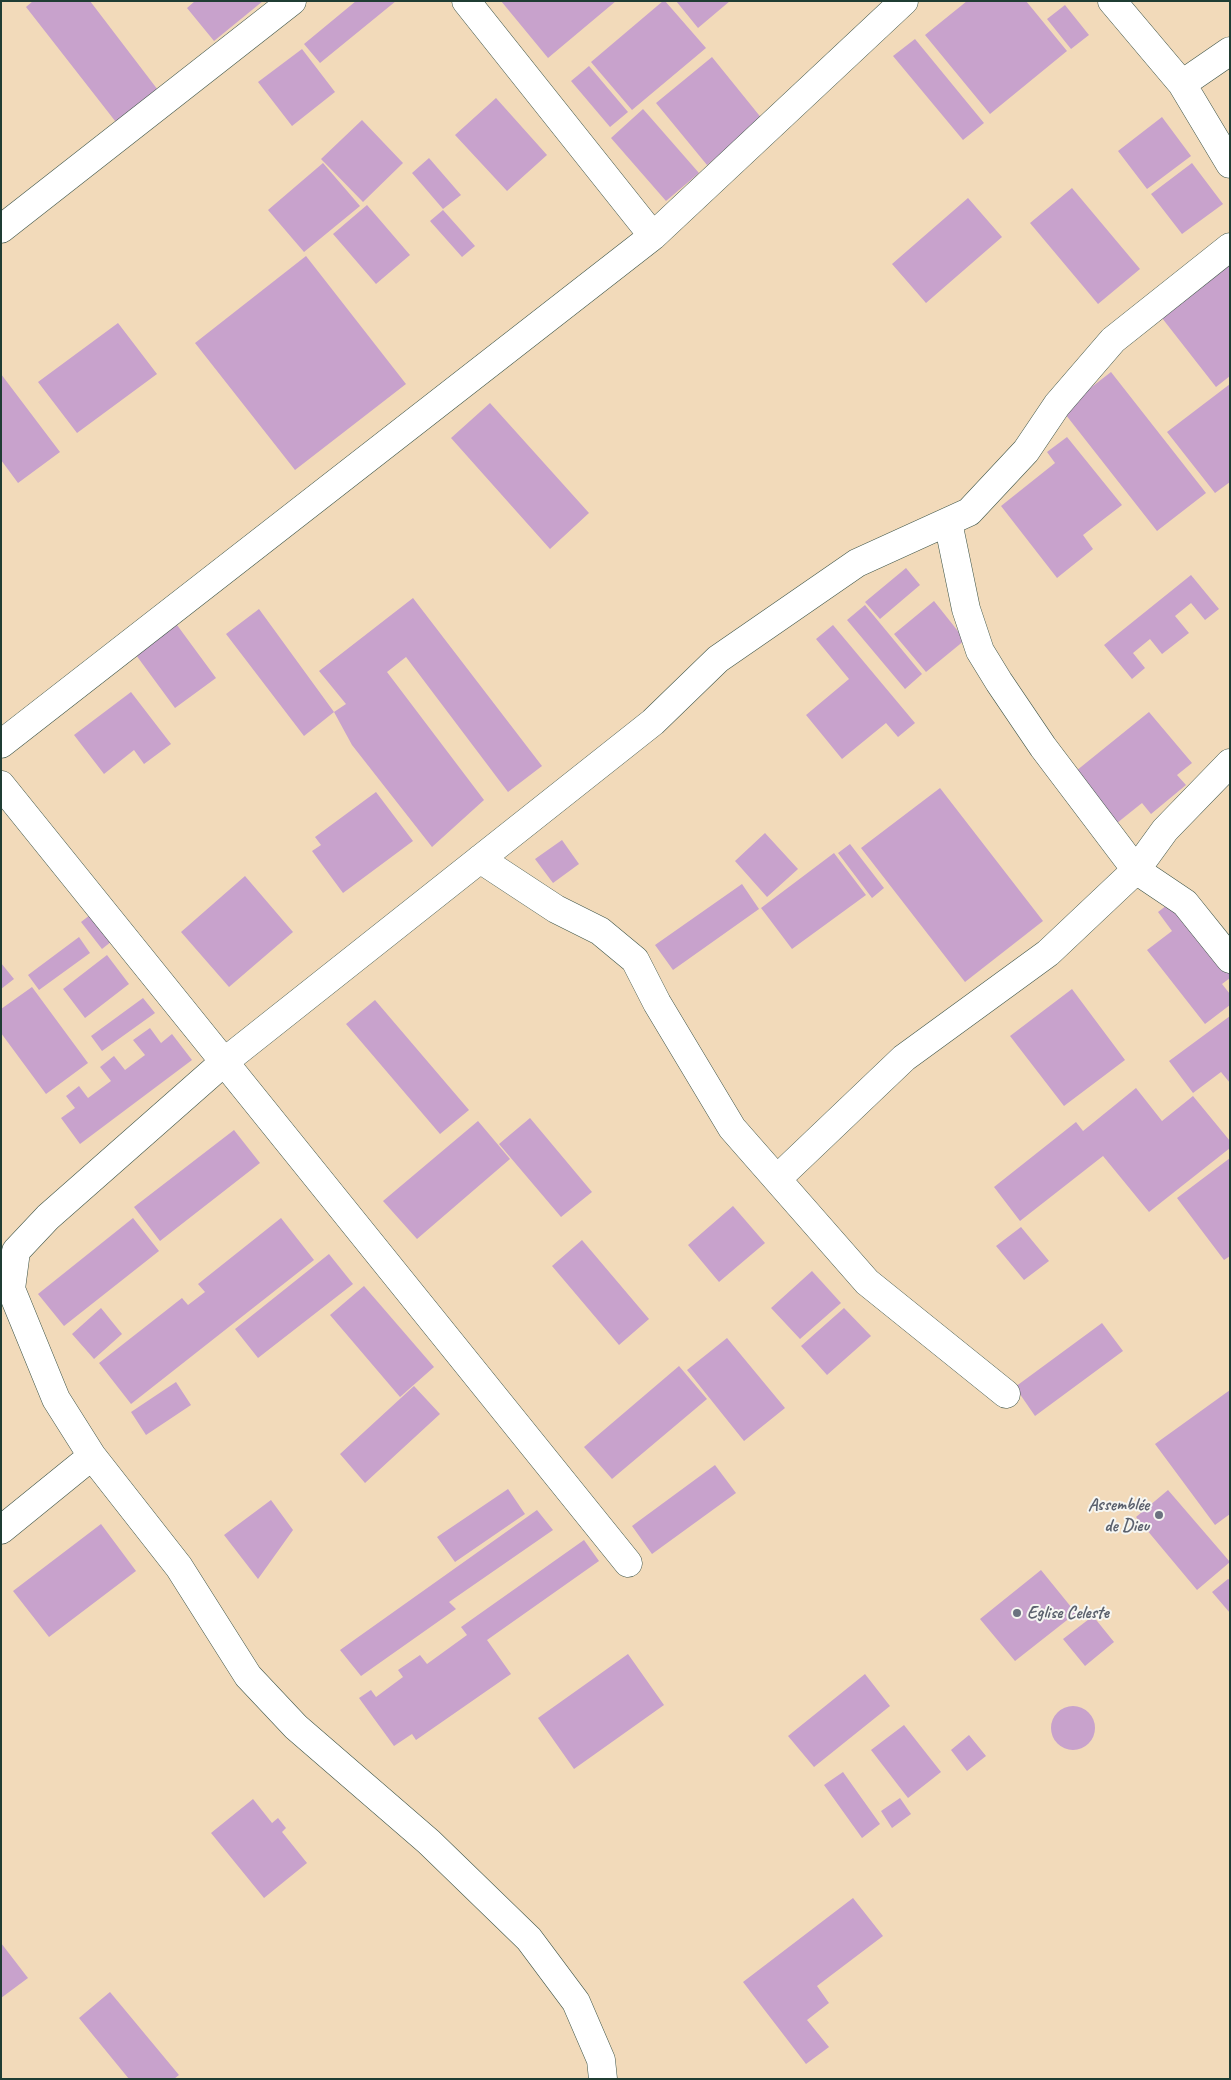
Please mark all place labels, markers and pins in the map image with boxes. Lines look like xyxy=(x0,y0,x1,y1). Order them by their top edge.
place label: Assemblée de Dieu xyxy=(1088,1494,1149,1536)
marker: Assemblée de Dieu xyxy=(1153,1509,1165,1521)
place label: Eglise Celeste xyxy=(1027,1602,1109,1624)
marker: Eglise Celeste xyxy=(1011,1607,1023,1619)

